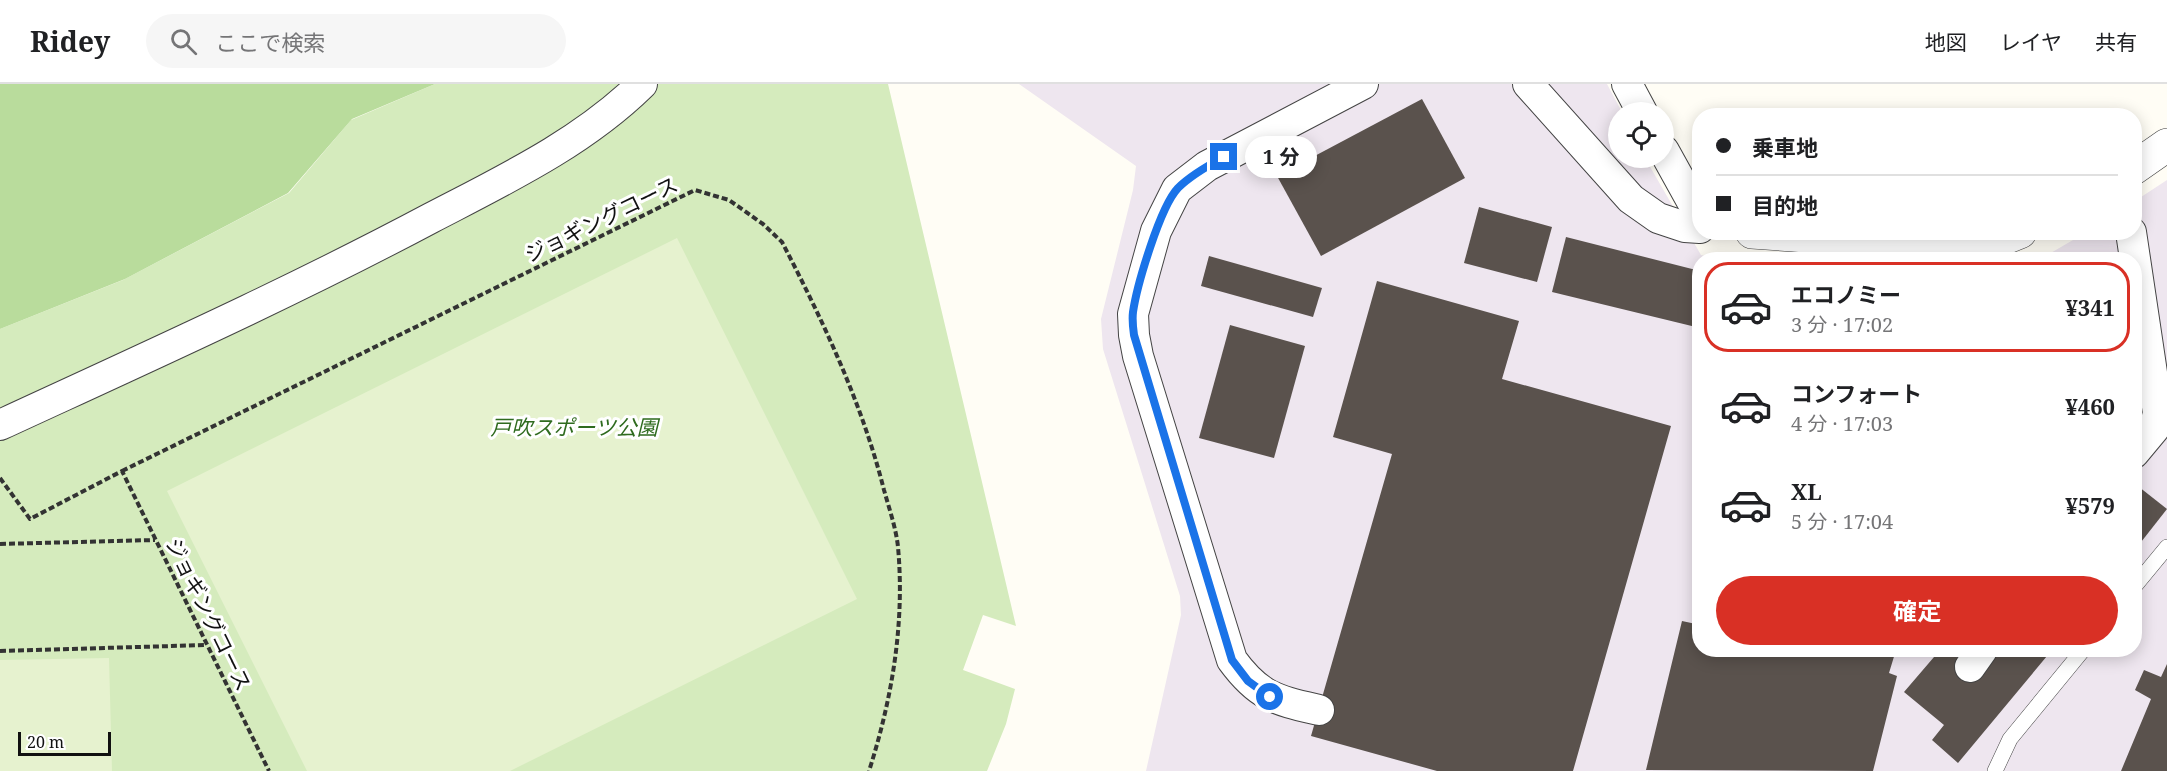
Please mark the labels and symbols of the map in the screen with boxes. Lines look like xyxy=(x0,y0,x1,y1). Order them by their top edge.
callout: 1 分 xyxy=(1245,136,1317,178)
route end xyxy=(1210,143,1237,170)
street label: ジョギングコース xyxy=(520,170,682,268)
park label: 戸吹スポーツ公園 xyxy=(490,413,661,441)
street label: ジョギングコース xyxy=(160,533,258,695)
route start xyxy=(1256,683,1283,710)
scale bar xyxy=(18,729,111,756)

